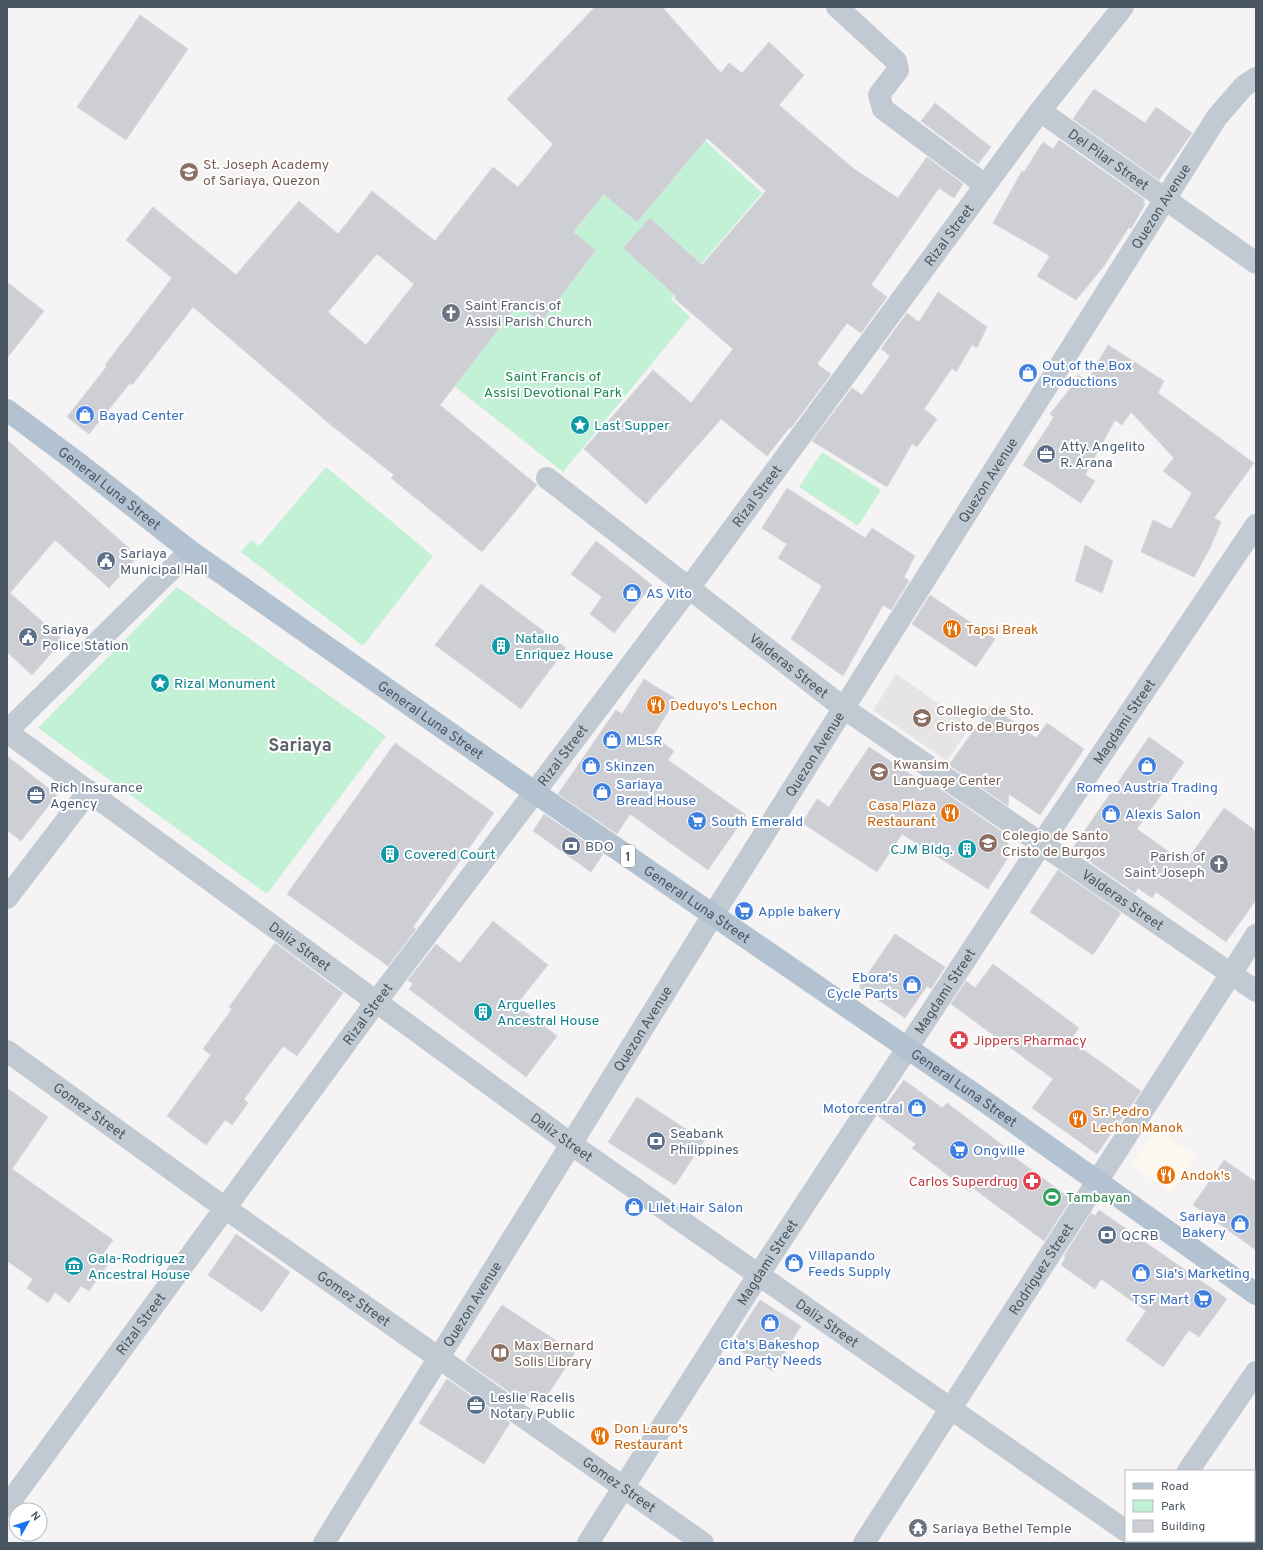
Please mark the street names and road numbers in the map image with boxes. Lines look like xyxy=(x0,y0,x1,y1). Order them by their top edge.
street label: Del Pilar Street xyxy=(1064,126,1152,195)
street label: Quezon Avenue xyxy=(1129,161,1195,253)
street label: Rizal Street xyxy=(922,201,978,270)
street label: Quezon Avenue xyxy=(956,435,1022,527)
street label: General Luna Street xyxy=(54,444,163,535)
street label: Rizal Street xyxy=(730,462,786,531)
street label: Valderas Street xyxy=(745,631,831,703)
street label: Magdami Street xyxy=(1090,676,1160,768)
street label: General Luna Street xyxy=(374,678,486,764)
street label: Quezon Avenue xyxy=(783,709,849,801)
street label: Rizal Street xyxy=(535,722,593,790)
road number: 1 xyxy=(621,845,635,867)
street label: General Luna Street xyxy=(640,863,753,948)
street label: Valderas Street xyxy=(1078,867,1166,935)
street label: Daliz Street xyxy=(265,919,334,976)
street label: Magdami Street xyxy=(912,946,980,1038)
street label: Rizal Street xyxy=(340,980,397,1049)
street label: Quezon Avenue xyxy=(611,983,677,1075)
street label: General Luna Street xyxy=(907,1046,1020,1132)
street label: Gomez Street xyxy=(49,1080,129,1144)
street label: Daliz Street xyxy=(526,1110,595,1166)
street label: Magdami Street xyxy=(734,1217,802,1309)
street label: Rodriguez Street xyxy=(1006,1221,1078,1319)
street label: Quezon Avenue xyxy=(440,1259,506,1351)
street label: Gomez Street xyxy=(313,1268,393,1331)
street label: Rizal Street xyxy=(113,1290,170,1359)
street label: Daliz Street xyxy=(792,1296,861,1352)
street label: Gomez Street xyxy=(578,1454,658,1517)

